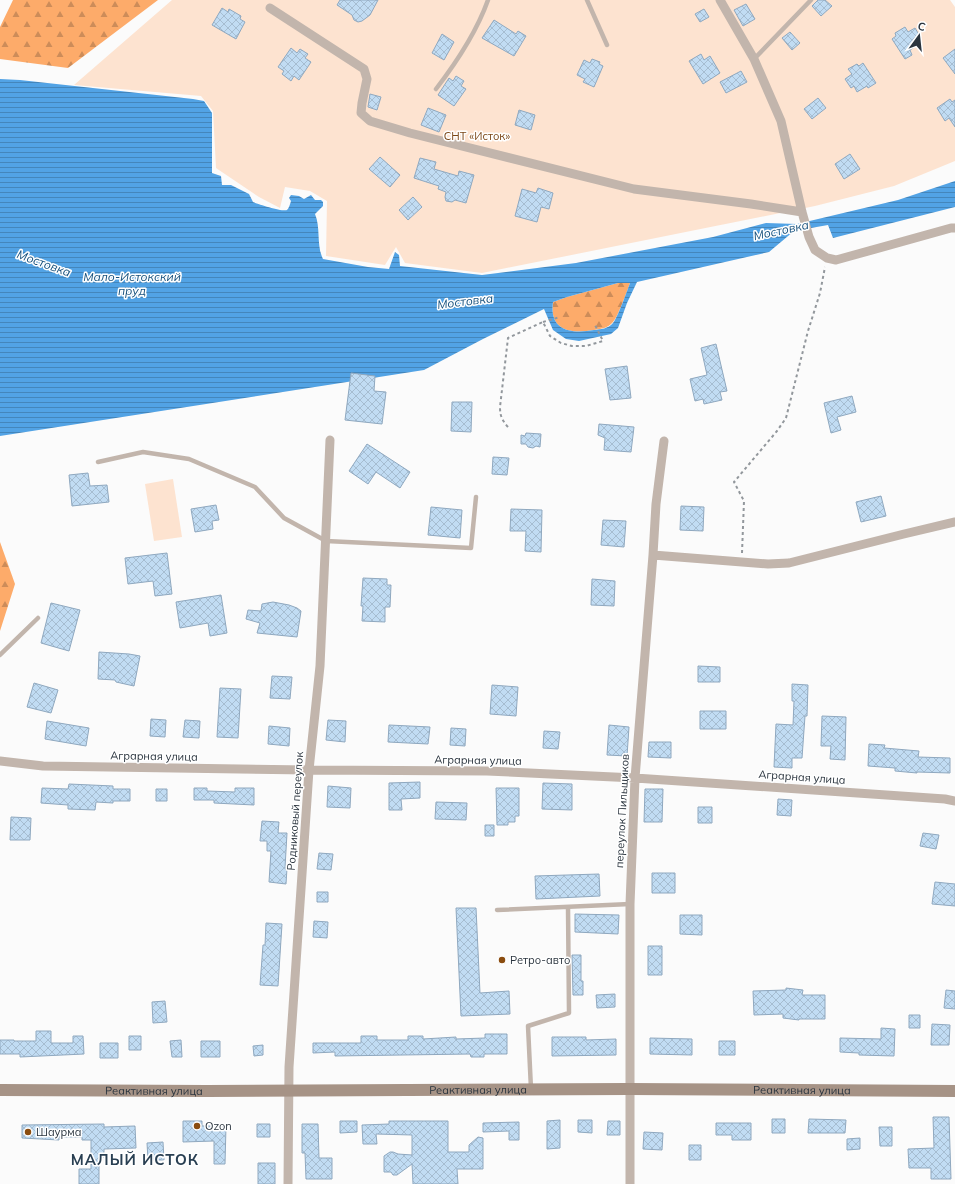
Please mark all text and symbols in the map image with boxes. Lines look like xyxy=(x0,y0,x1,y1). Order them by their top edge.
north arrow xyxy=(899,16,939,56)
text: С xyxy=(916,19,927,34)
park label: СНТ «Исток» xyxy=(444,129,510,143)
water label: Мостовка xyxy=(752,217,810,243)
water label: Мостовка xyxy=(15,246,73,280)
water label: Мало-Истокский пруд xyxy=(83,269,181,298)
water label: Мостовка xyxy=(436,290,494,312)
street label: Аграрная улица xyxy=(110,748,198,764)
street label: Родниковый переулок xyxy=(284,751,306,871)
street label: Аграрная улица xyxy=(434,752,522,768)
street label: переулок Пильщиков xyxy=(612,754,632,868)
street label: Аграрная улица xyxy=(758,767,846,787)
place label: Ретро-авто xyxy=(510,953,570,967)
marker: Ретро-авто xyxy=(497,955,507,965)
street label: Реактивная улица xyxy=(429,1082,527,1097)
street label: Реактивная улица xyxy=(753,1083,851,1097)
street label: Реактивная улица xyxy=(105,1084,203,1098)
place label: Ozon xyxy=(205,1119,232,1133)
marker: Ozon xyxy=(192,1121,202,1131)
place label: Шаурма xyxy=(36,1125,81,1139)
marker: Шаурма xyxy=(23,1127,33,1137)
district label: МАЛЫЙ ИСТОК xyxy=(71,1150,199,1169)

